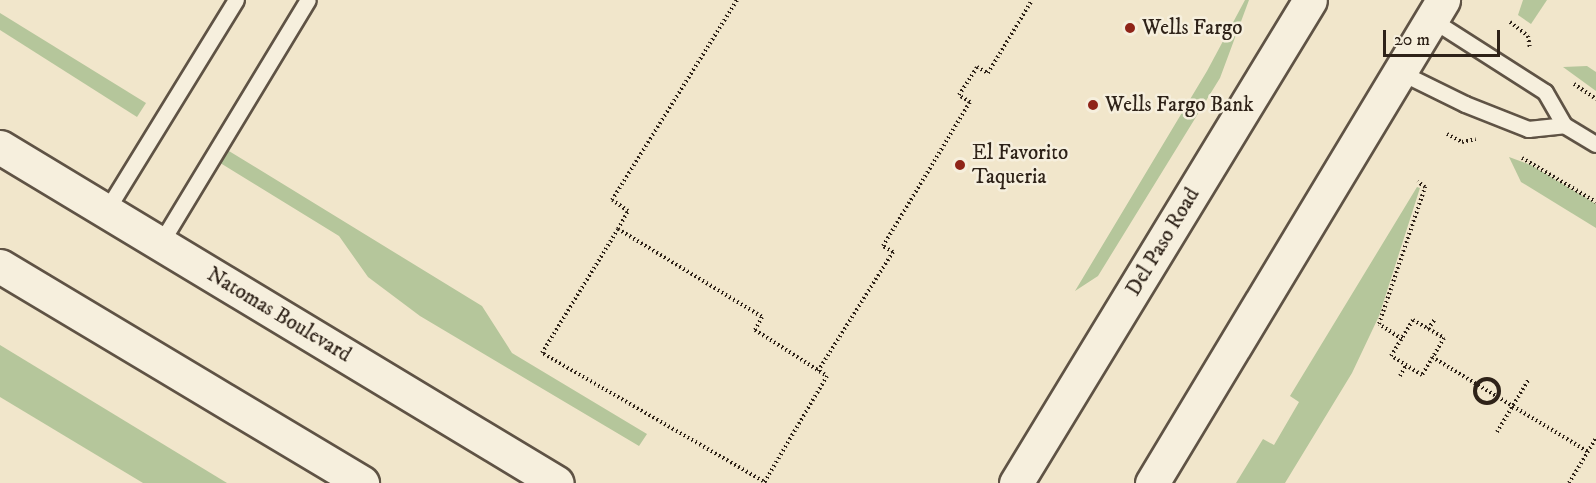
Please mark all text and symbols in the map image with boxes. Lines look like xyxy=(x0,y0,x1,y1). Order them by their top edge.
place label: Wells Fargo xyxy=(1142,15,1242,41)
scale bar xyxy=(1386,18,1503,56)
marker: Wells Fargo xyxy=(1123,21,1137,35)
text: 20 m xyxy=(1394,29,1430,51)
place label: Wells Fargo Bank xyxy=(1105,92,1254,118)
marker: Wells Fargo Bank xyxy=(1086,98,1100,112)
place label: El Favorito Taqueria xyxy=(972,140,1068,190)
marker: El Favorito Taqueria xyxy=(953,158,967,172)
street label: Del Paso Road xyxy=(1121,183,1205,301)
street label: Natomas Boulevard xyxy=(202,262,356,368)

